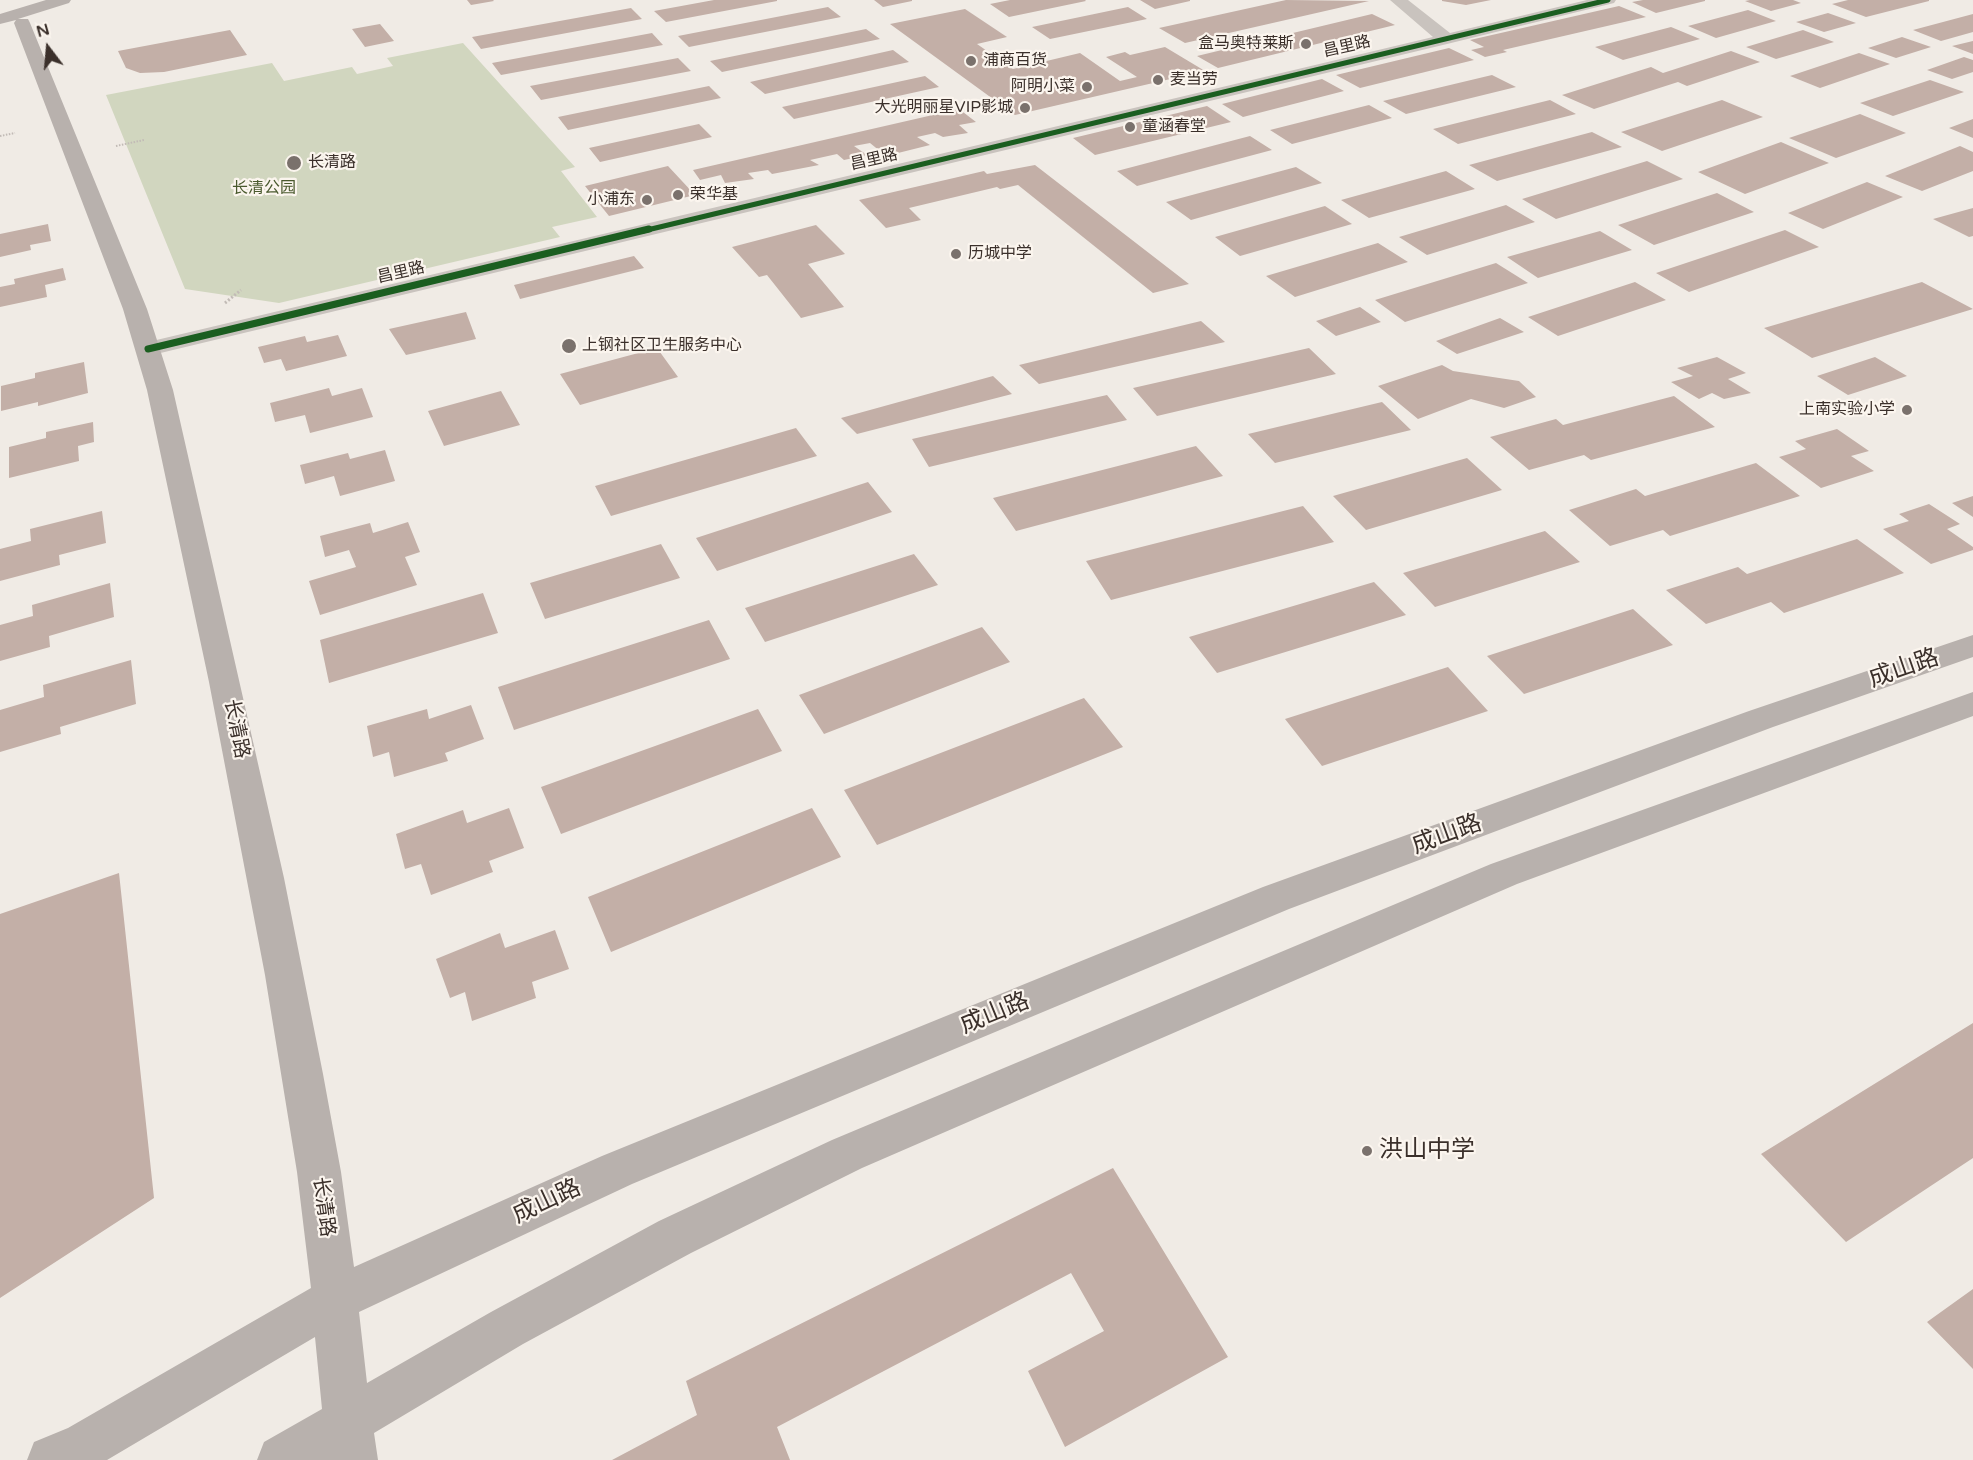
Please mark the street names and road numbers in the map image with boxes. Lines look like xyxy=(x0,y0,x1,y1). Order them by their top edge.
street label: 昌里路 xyxy=(1321,32,1373,62)
street label: 昌里路 xyxy=(848,145,900,175)
street label: 昌里路 xyxy=(375,258,427,288)
street label: 成山路 xyxy=(1865,644,1943,694)
street label: 长清路 xyxy=(218,697,254,761)
street label: 成山路 xyxy=(1408,809,1486,861)
street label: 成山路 xyxy=(956,987,1034,1041)
street label: 成山路 xyxy=(508,1174,586,1230)
street label: 长清路 xyxy=(307,1176,339,1238)

